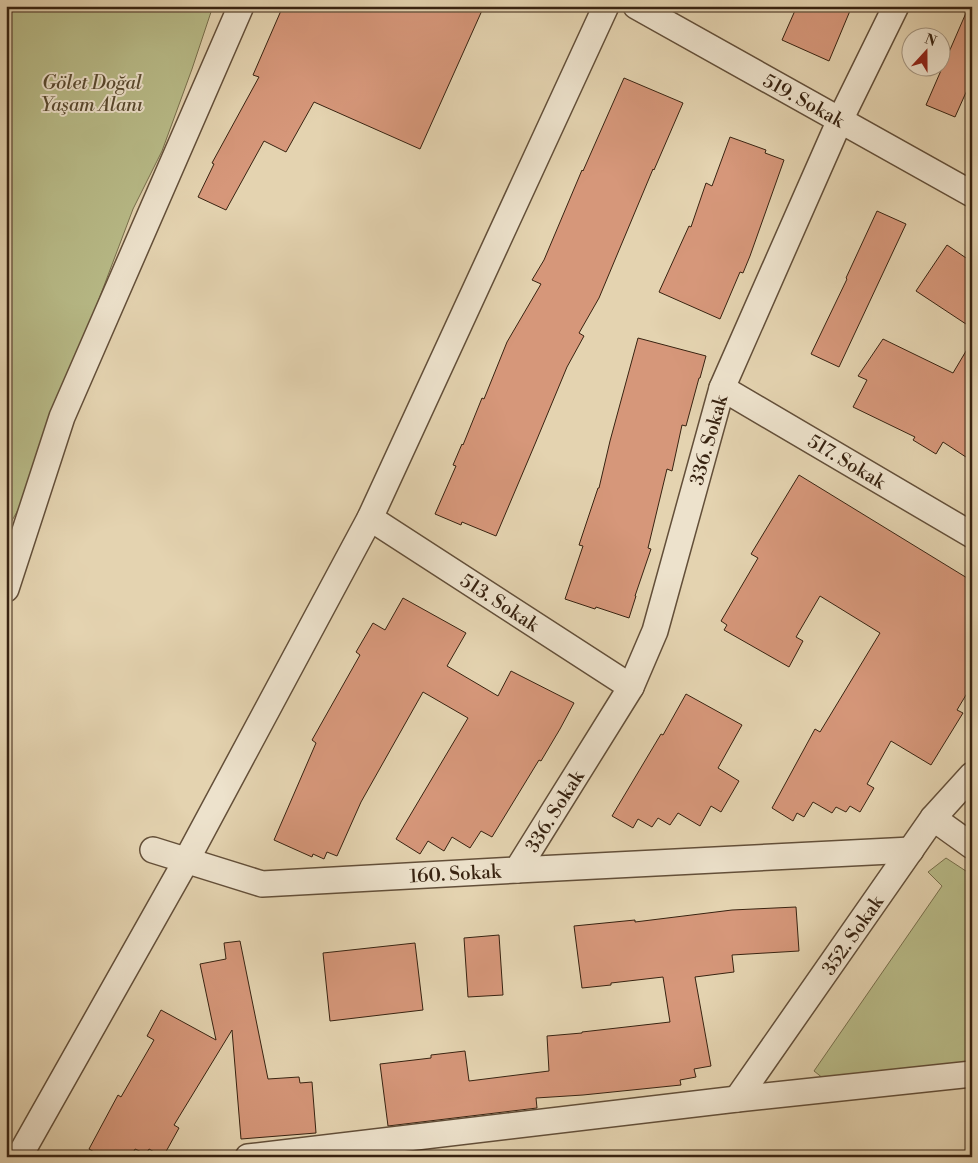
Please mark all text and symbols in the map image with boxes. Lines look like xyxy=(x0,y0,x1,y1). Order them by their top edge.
north arrow xyxy=(900,28,950,78)
text: N xyxy=(922,30,939,51)
street label: 519. Sokak xyxy=(759,69,849,134)
park label: Gölet Doğal Yaşam Alanı xyxy=(41,71,143,117)
street label: 336. Sokak xyxy=(685,392,734,488)
street label: 517. Sokak xyxy=(803,429,891,495)
street label: 513. Sokak xyxy=(456,569,544,638)
street label: 336. Sokak xyxy=(520,765,590,857)
street label: 160. Sokak xyxy=(409,860,502,888)
street label: 352. Sokak xyxy=(817,890,890,980)

